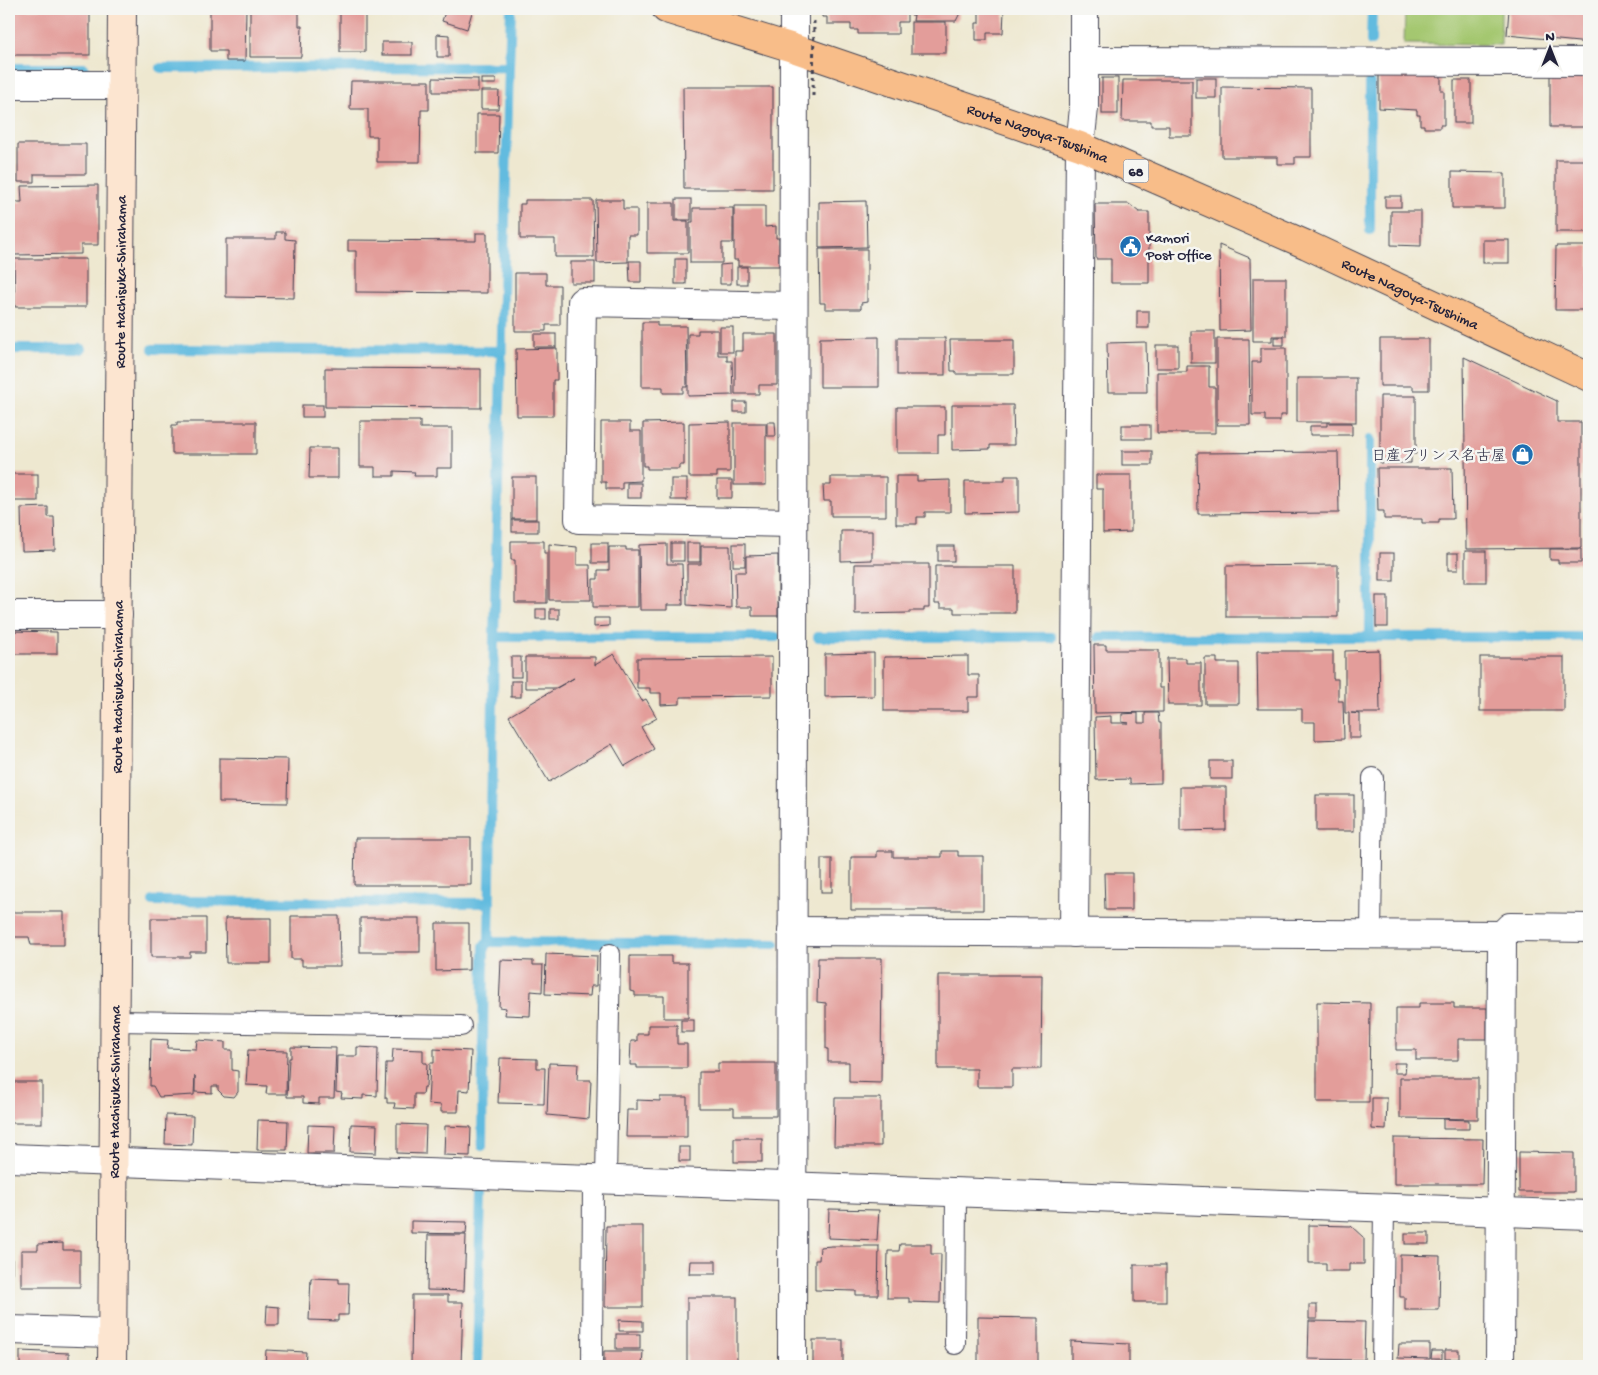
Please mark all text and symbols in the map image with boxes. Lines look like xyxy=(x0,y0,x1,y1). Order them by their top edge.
north arrow xyxy=(1526,22,1576,72)
text: N xyxy=(1545,29,1555,46)
street label: Route Nagoya-Tsushima xyxy=(964,101,1111,169)
road number: 68 xyxy=(1124,160,1148,182)
street label: Route Hachisuka-Shirahama xyxy=(112,195,132,369)
place label: Kamori Post Office xyxy=(1145,230,1212,265)
public building icon: Kamori Post Office xyxy=(1118,234,1142,258)
street label: Route Nagoya-Tsushima xyxy=(1338,255,1482,335)
shop icon: 日産プリンス名古屋 xyxy=(1510,443,1534,467)
place label: 日産プリンス名古屋 xyxy=(1371,447,1506,466)
street label: Route Hachisuka-Shirahama xyxy=(109,600,129,774)
street label: Route Hachisuka-Shirahama xyxy=(106,1005,126,1179)

